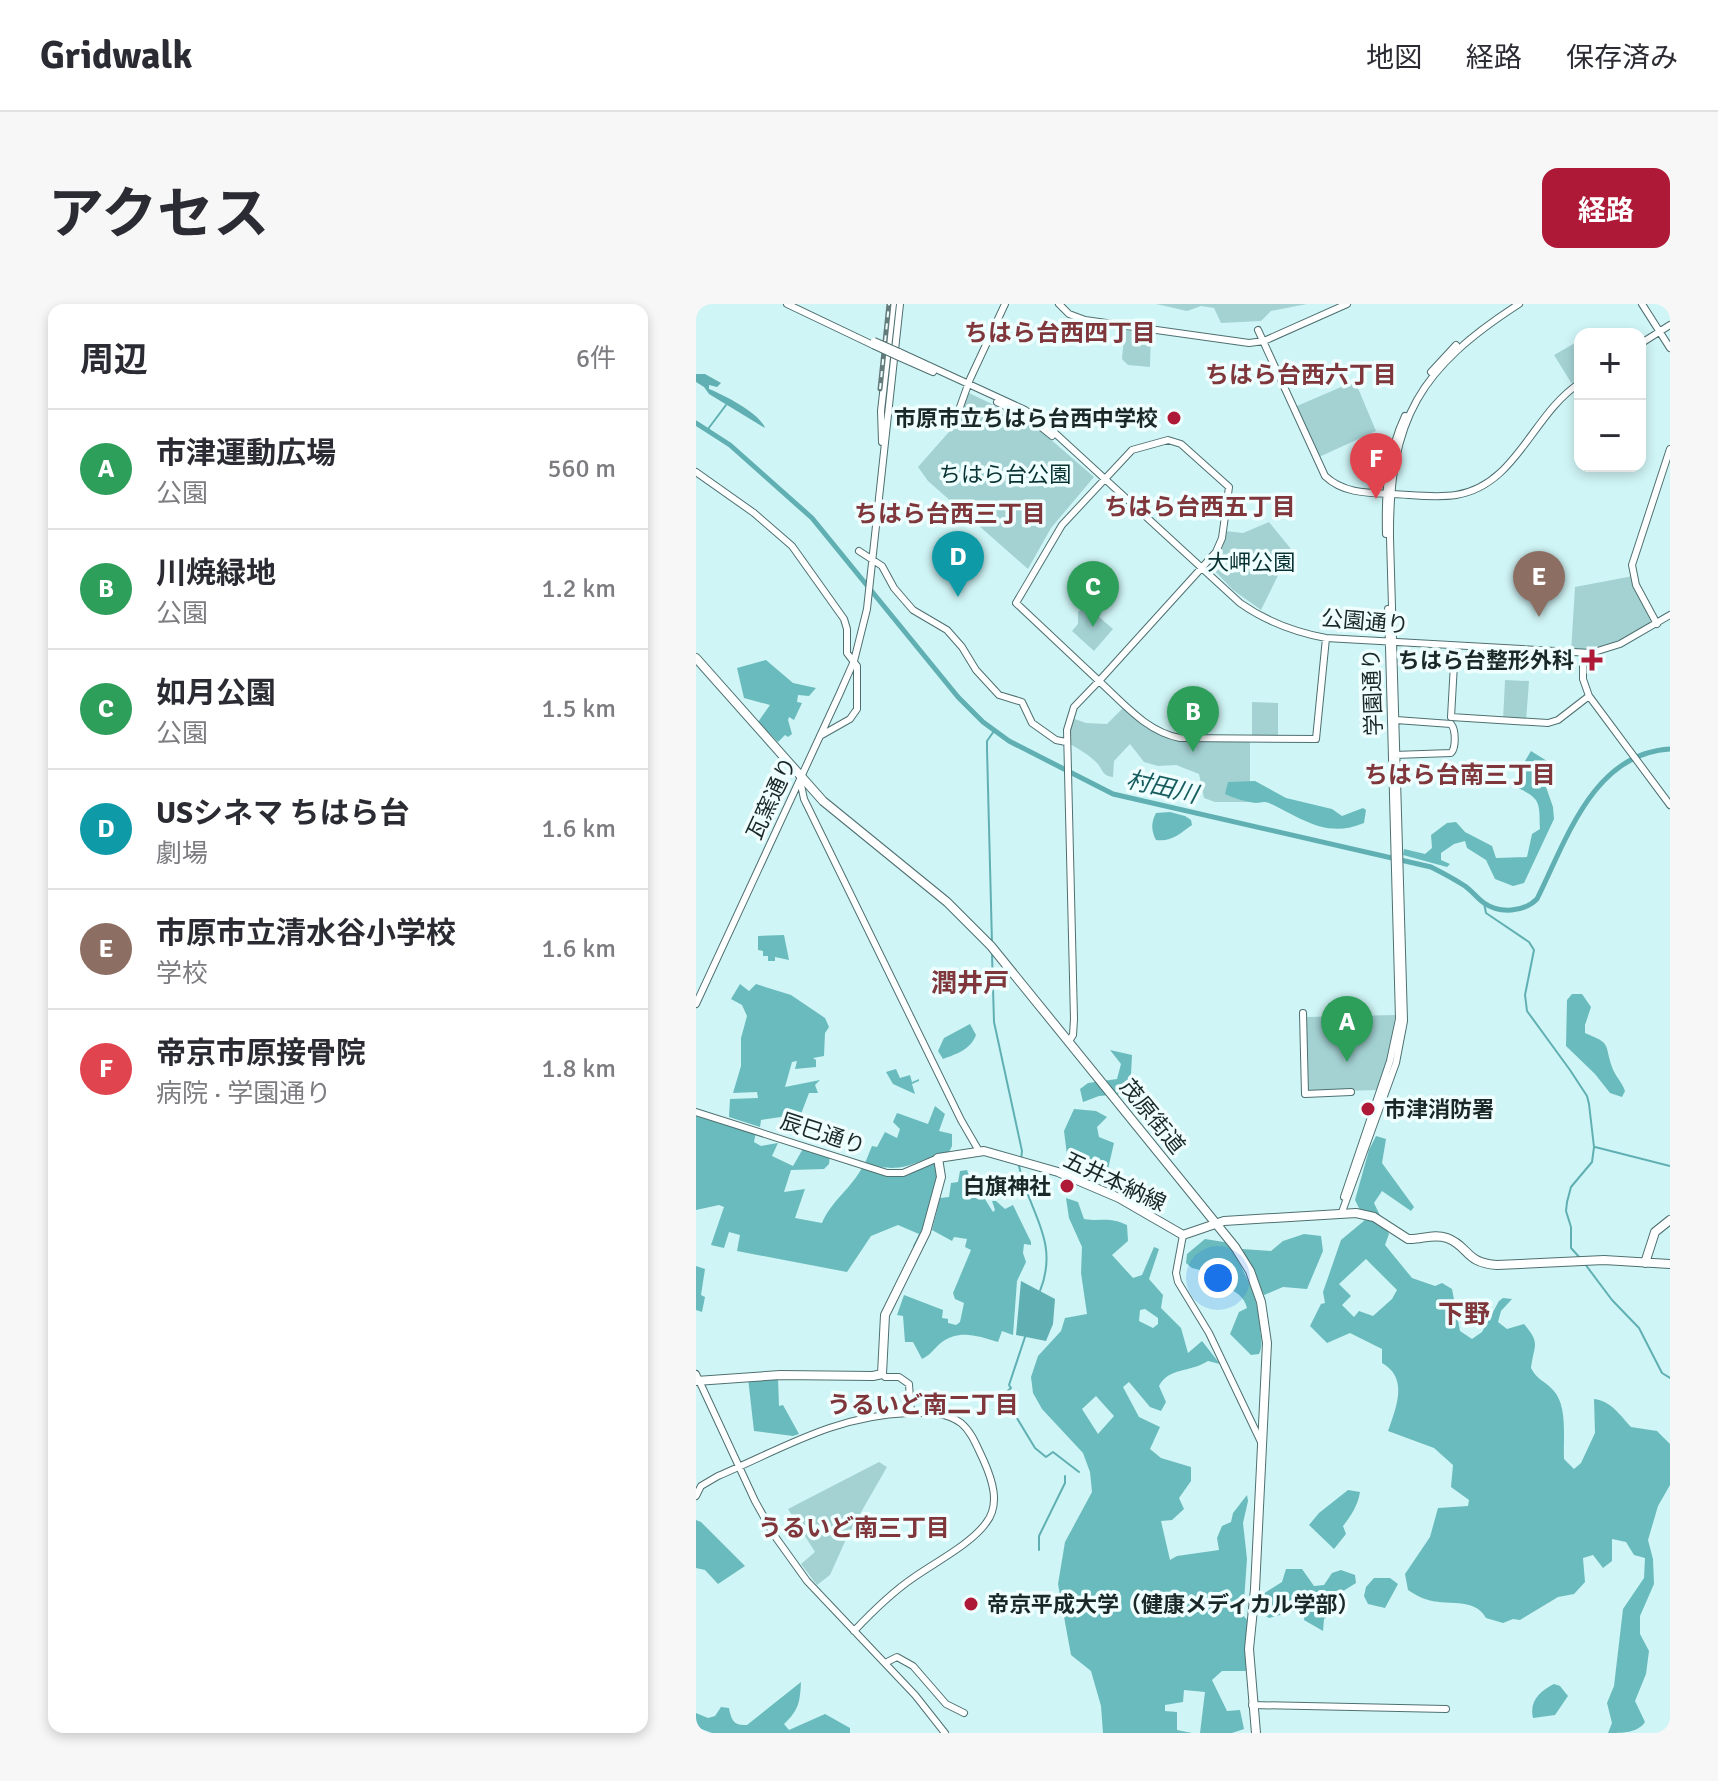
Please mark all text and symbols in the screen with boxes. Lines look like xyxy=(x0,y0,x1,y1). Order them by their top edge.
text: Gridwalk xyxy=(40,32,192,79)
text: 地図 xyxy=(1366,41,1422,75)
text: 経路 xyxy=(1466,41,1522,75)
text: 保存済み xyxy=(1566,41,1678,75)
button: 経路 xyxy=(1542,168,1670,248)
text: アクセス xyxy=(48,180,269,249)
district label: ちはら台西四丁目 xyxy=(964,318,1156,348)
map controls xyxy=(1574,328,1646,472)
button: + xyxy=(1574,328,1646,400)
text: 周辺 xyxy=(80,339,148,381)
text: 6件 xyxy=(576,343,616,375)
district label: ちはら台西六丁目 xyxy=(1205,360,1397,390)
button: − xyxy=(1574,400,1646,472)
place label: 市原市立ちはら台西中学校 xyxy=(894,405,1158,432)
marker: 市原市立ちはら台西中学校 xyxy=(1165,409,1183,427)
pin: F xyxy=(1350,433,1402,499)
text: 市津運動広場 xyxy=(156,435,336,472)
text: A xyxy=(98,453,114,485)
text: 560 m xyxy=(547,453,616,485)
park label: ちはら台公園 xyxy=(939,461,1071,488)
text: 公園 xyxy=(156,478,208,510)
district label: ちはら台西五丁目 xyxy=(1104,492,1296,522)
district label: ちはら台西三丁目 xyxy=(854,499,1046,529)
pin: D xyxy=(932,531,984,597)
park label: 大岬公園 xyxy=(1207,549,1295,576)
pin: E xyxy=(1513,551,1565,617)
text: 川焼緑地 xyxy=(156,555,276,592)
pin: C xyxy=(1067,561,1119,627)
text: B xyxy=(98,573,114,605)
text: 1.2 km xyxy=(542,573,616,605)
text: 公園 xyxy=(156,598,208,630)
street label: 公園通り xyxy=(1320,604,1410,639)
place label: ちはら台整形外科 xyxy=(1398,647,1574,674)
street label: 学園通り xyxy=(1357,648,1388,736)
marker: ちはら台整形外科 xyxy=(1581,649,1603,671)
text: 如月公園 xyxy=(156,675,276,712)
pin: B xyxy=(1167,686,1219,752)
text: C xyxy=(98,693,114,725)
text: 1.5 km xyxy=(542,693,616,725)
text: 公園 xyxy=(156,718,208,750)
street label: 瓦窯通り xyxy=(741,753,802,844)
district label: ちはら台南三丁目 xyxy=(1364,760,1556,790)
water label: 村田川 xyxy=(1124,764,1203,810)
text: USシネマ ちはら台 xyxy=(156,795,410,832)
text: D xyxy=(97,813,115,845)
text: 1.6 km xyxy=(542,813,616,845)
text: 劇場 xyxy=(156,838,208,870)
text: 市原市立清水谷小学校 xyxy=(156,915,456,952)
text: E xyxy=(99,933,113,965)
text: 1.6 km xyxy=(542,933,616,965)
text: 学校 xyxy=(156,958,208,990)
district label: 潤井戸 xyxy=(931,968,1009,1000)
pin: A xyxy=(1321,996,1373,1062)
text: 帝京市原接骨院 xyxy=(156,1035,366,1072)
text: F xyxy=(99,1053,113,1085)
text: 1.8 km xyxy=(542,1053,616,1085)
street label: 茂原街道 xyxy=(1114,1074,1191,1159)
text: 病院 · 学園通り xyxy=(156,1078,331,1110)
place label: 市津消防署 xyxy=(1384,1096,1494,1123)
marker: 市津消防署 xyxy=(1359,1100,1377,1118)
street label: 辰巳通り xyxy=(777,1107,869,1160)
street label: 五井本納線 xyxy=(1059,1146,1170,1217)
place label: 白旗神社 xyxy=(963,1173,1051,1200)
marker: 白旗神社 xyxy=(1058,1177,1076,1195)
your location xyxy=(1198,1258,1238,1298)
district label: 下野 xyxy=(1438,1299,1490,1331)
district label: うるいど南二丁目 xyxy=(827,1390,1019,1420)
district label: うるいど南三丁目 xyxy=(758,1513,950,1543)
place label: 帝京平成大学（健康メディカル学部） xyxy=(987,1591,1359,1618)
marker: 帝京平成大学（健康メディカル学部） xyxy=(962,1595,980,1613)

